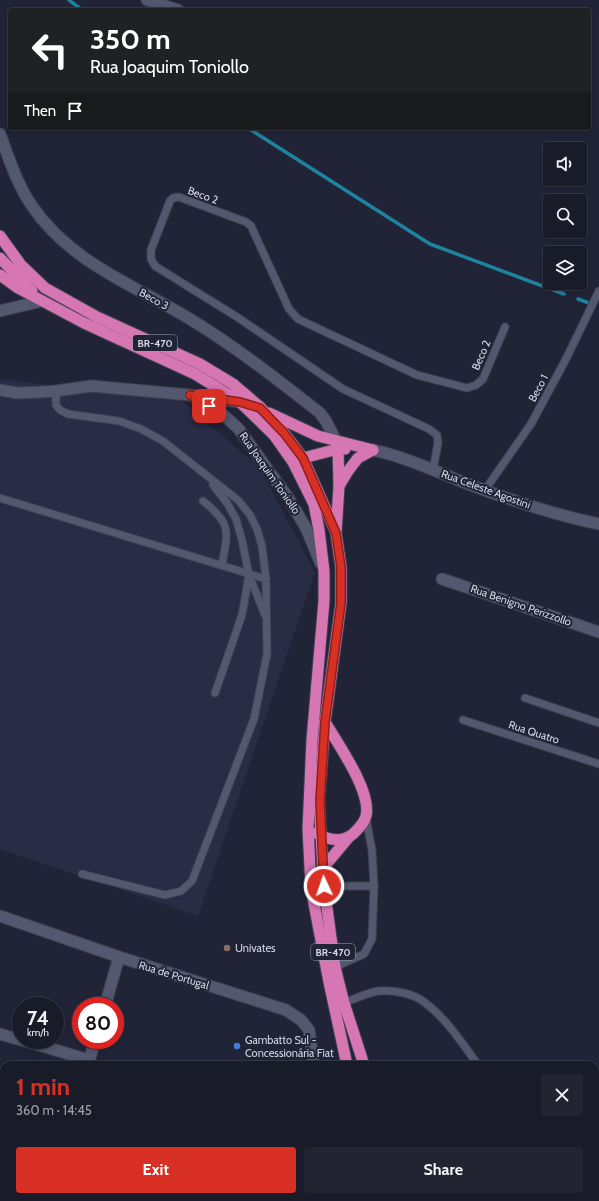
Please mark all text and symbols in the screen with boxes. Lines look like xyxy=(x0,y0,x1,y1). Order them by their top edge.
text: 350 m xyxy=(90,22,171,56)
icon: left xyxy=(24,24,76,76)
text: Rua Joaquim Toniollo xyxy=(90,56,249,78)
icon: arrive xyxy=(64,100,86,122)
text: Then xyxy=(24,102,56,120)
map controls xyxy=(543,142,587,290)
button: sound xyxy=(543,142,587,186)
street label: Beco 2 xyxy=(186,183,220,207)
button: search xyxy=(543,194,587,238)
button: layers xyxy=(543,246,587,290)
street label: Beco 3 xyxy=(137,285,171,313)
road number: BR-470 xyxy=(133,335,177,351)
street label: Beco 2 xyxy=(468,338,494,372)
street label: Beco 1 xyxy=(525,372,551,404)
pin xyxy=(192,389,226,423)
icon: arrive xyxy=(198,395,220,417)
street label: Rua Joaquim Toniollo xyxy=(236,429,304,517)
street label: Rua Celeste Agostini xyxy=(439,466,533,512)
street label: Rua Benigno Perizzollo xyxy=(469,581,573,629)
street label: Rua Quatro xyxy=(507,717,561,747)
position arrow xyxy=(303,865,345,907)
place label: Univates xyxy=(235,941,276,955)
marker: Univates xyxy=(222,943,232,953)
road number: BR-470 xyxy=(311,944,355,960)
street label: Rua de Portugal xyxy=(137,958,211,992)
speed limit sign: 80 xyxy=(72,997,124,1049)
text: 74 xyxy=(27,1006,49,1030)
text: km/h xyxy=(27,1026,49,1039)
place label: Gambatto Sul - Concessionária Fiat xyxy=(245,1033,334,1060)
marker: Gambatto Sul - Concessionária Fiat xyxy=(232,1041,242,1051)
text: 1 min xyxy=(16,1072,70,1101)
button: close xyxy=(541,1074,583,1116)
text: 360 m · 14:45 xyxy=(16,1102,92,1118)
button: Exit xyxy=(16,1147,296,1193)
button: Share xyxy=(304,1147,583,1193)

